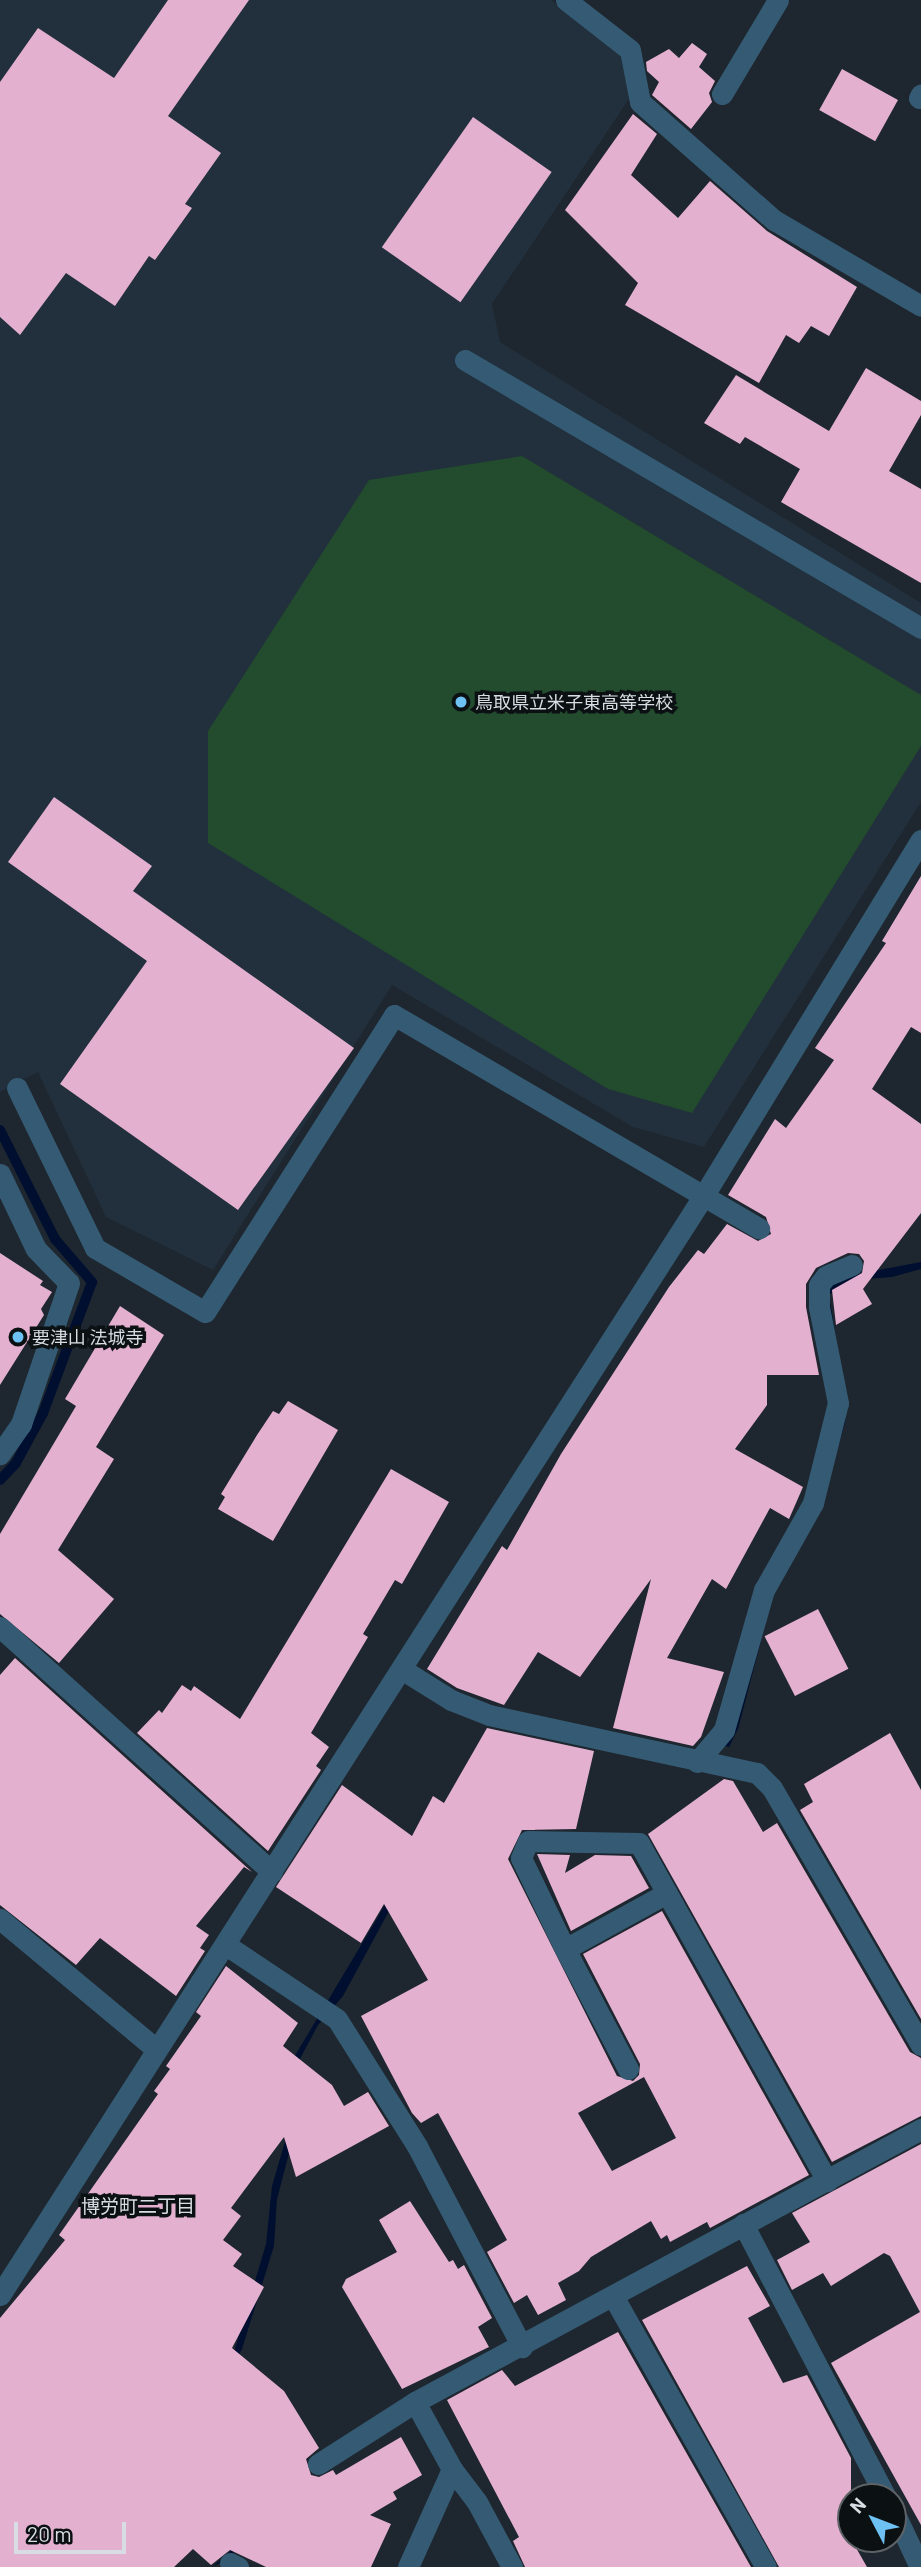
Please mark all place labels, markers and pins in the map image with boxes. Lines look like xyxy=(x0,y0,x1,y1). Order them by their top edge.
place label: 鳥取県立米子東高等学校 xyxy=(475,691,673,713)
marker: 鳥取県立米子東高等学校 xyxy=(453,694,469,710)
place label: 要津山 法城寺 xyxy=(32,1326,144,1348)
marker: 要津山 法城寺 xyxy=(10,1329,26,1345)

